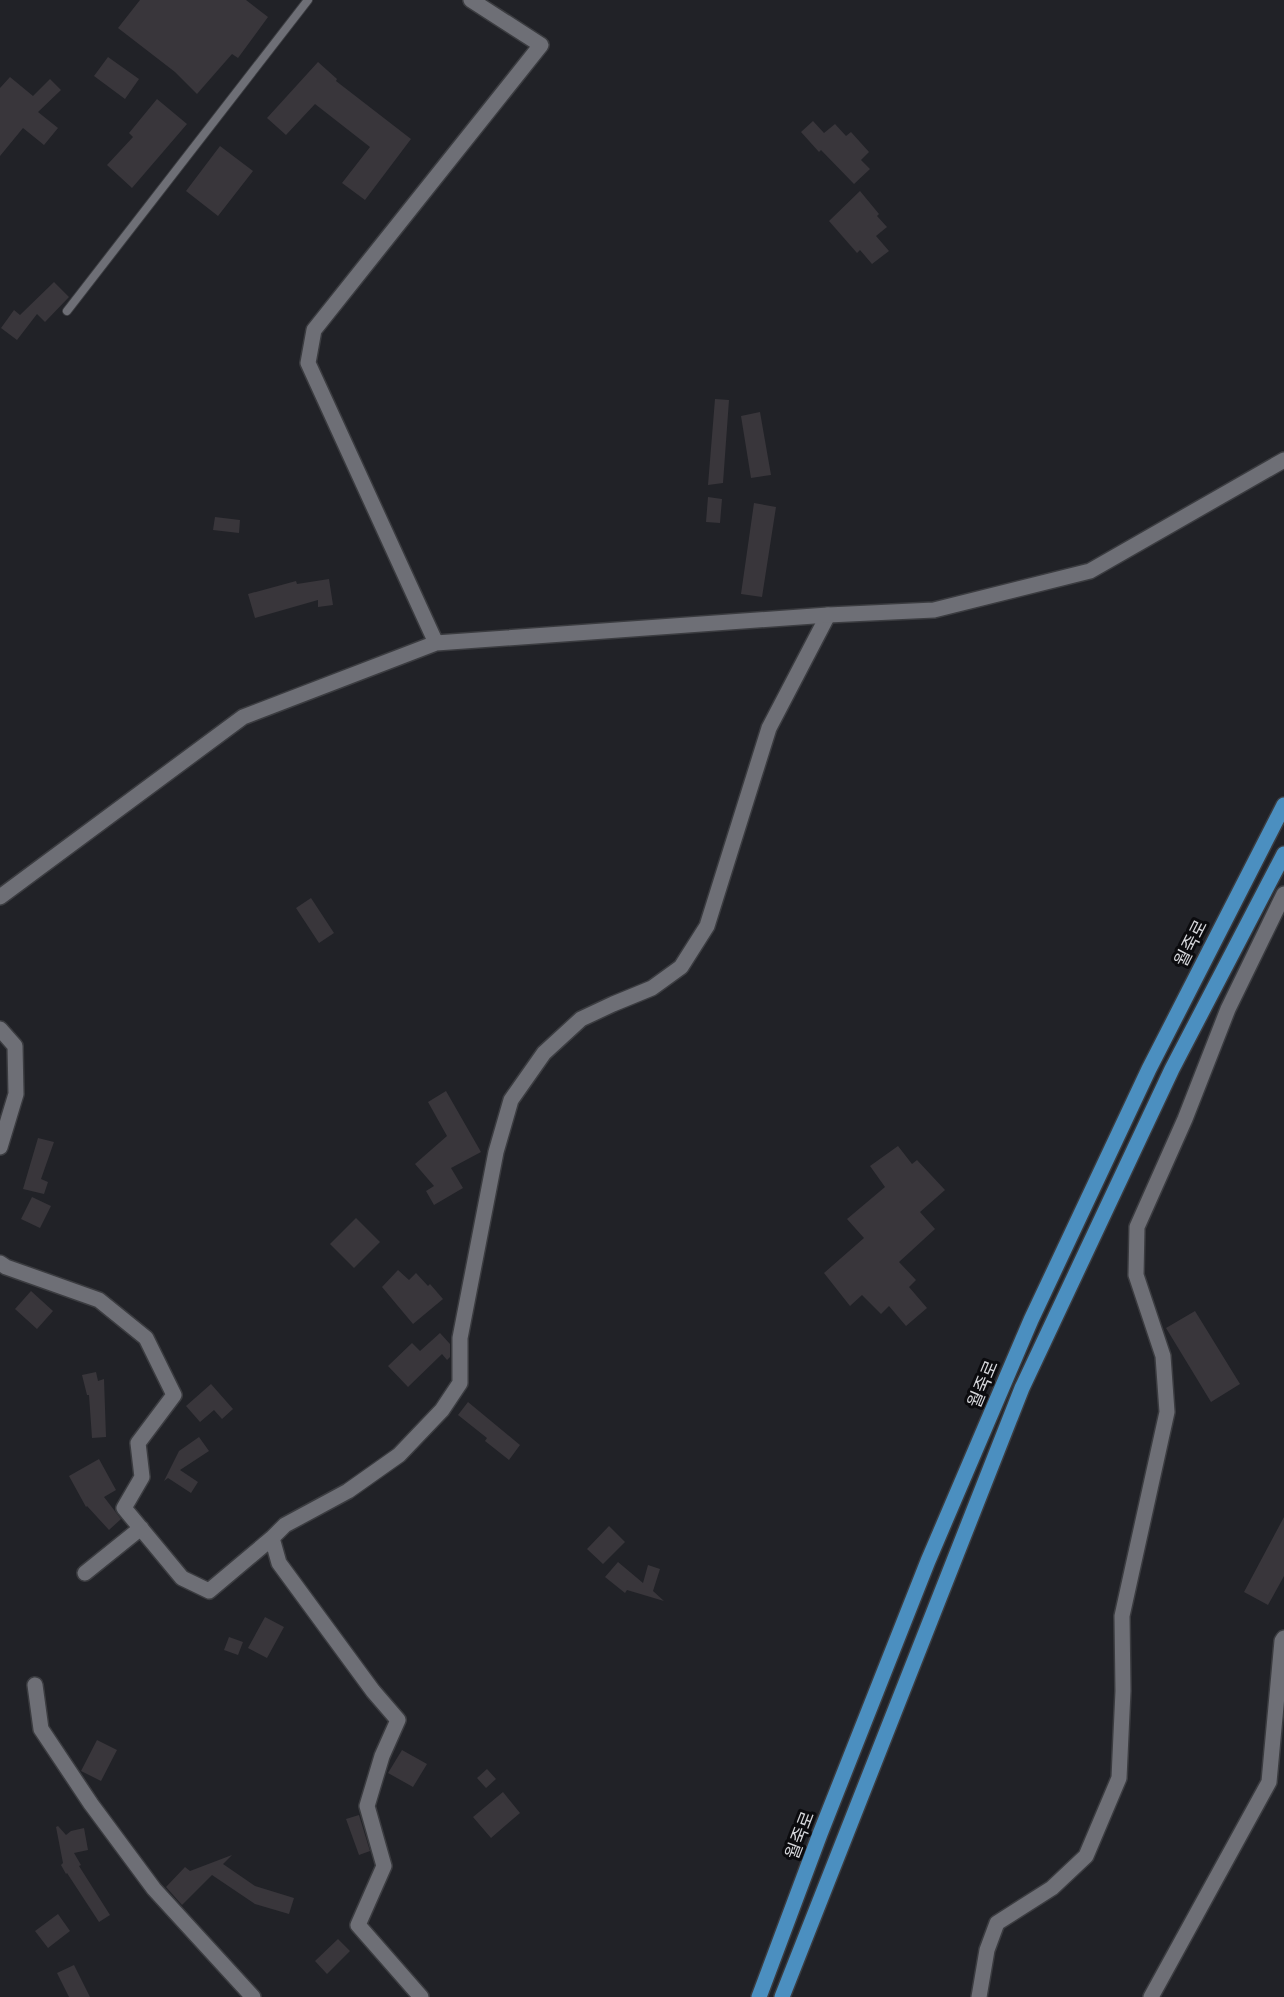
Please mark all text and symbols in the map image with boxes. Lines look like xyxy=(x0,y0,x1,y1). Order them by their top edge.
street label: 월죽로 xyxy=(1169,916,1211,970)
street label: 월죽로 xyxy=(962,1357,1002,1411)
street label: 월죽로 xyxy=(780,1808,818,1862)

